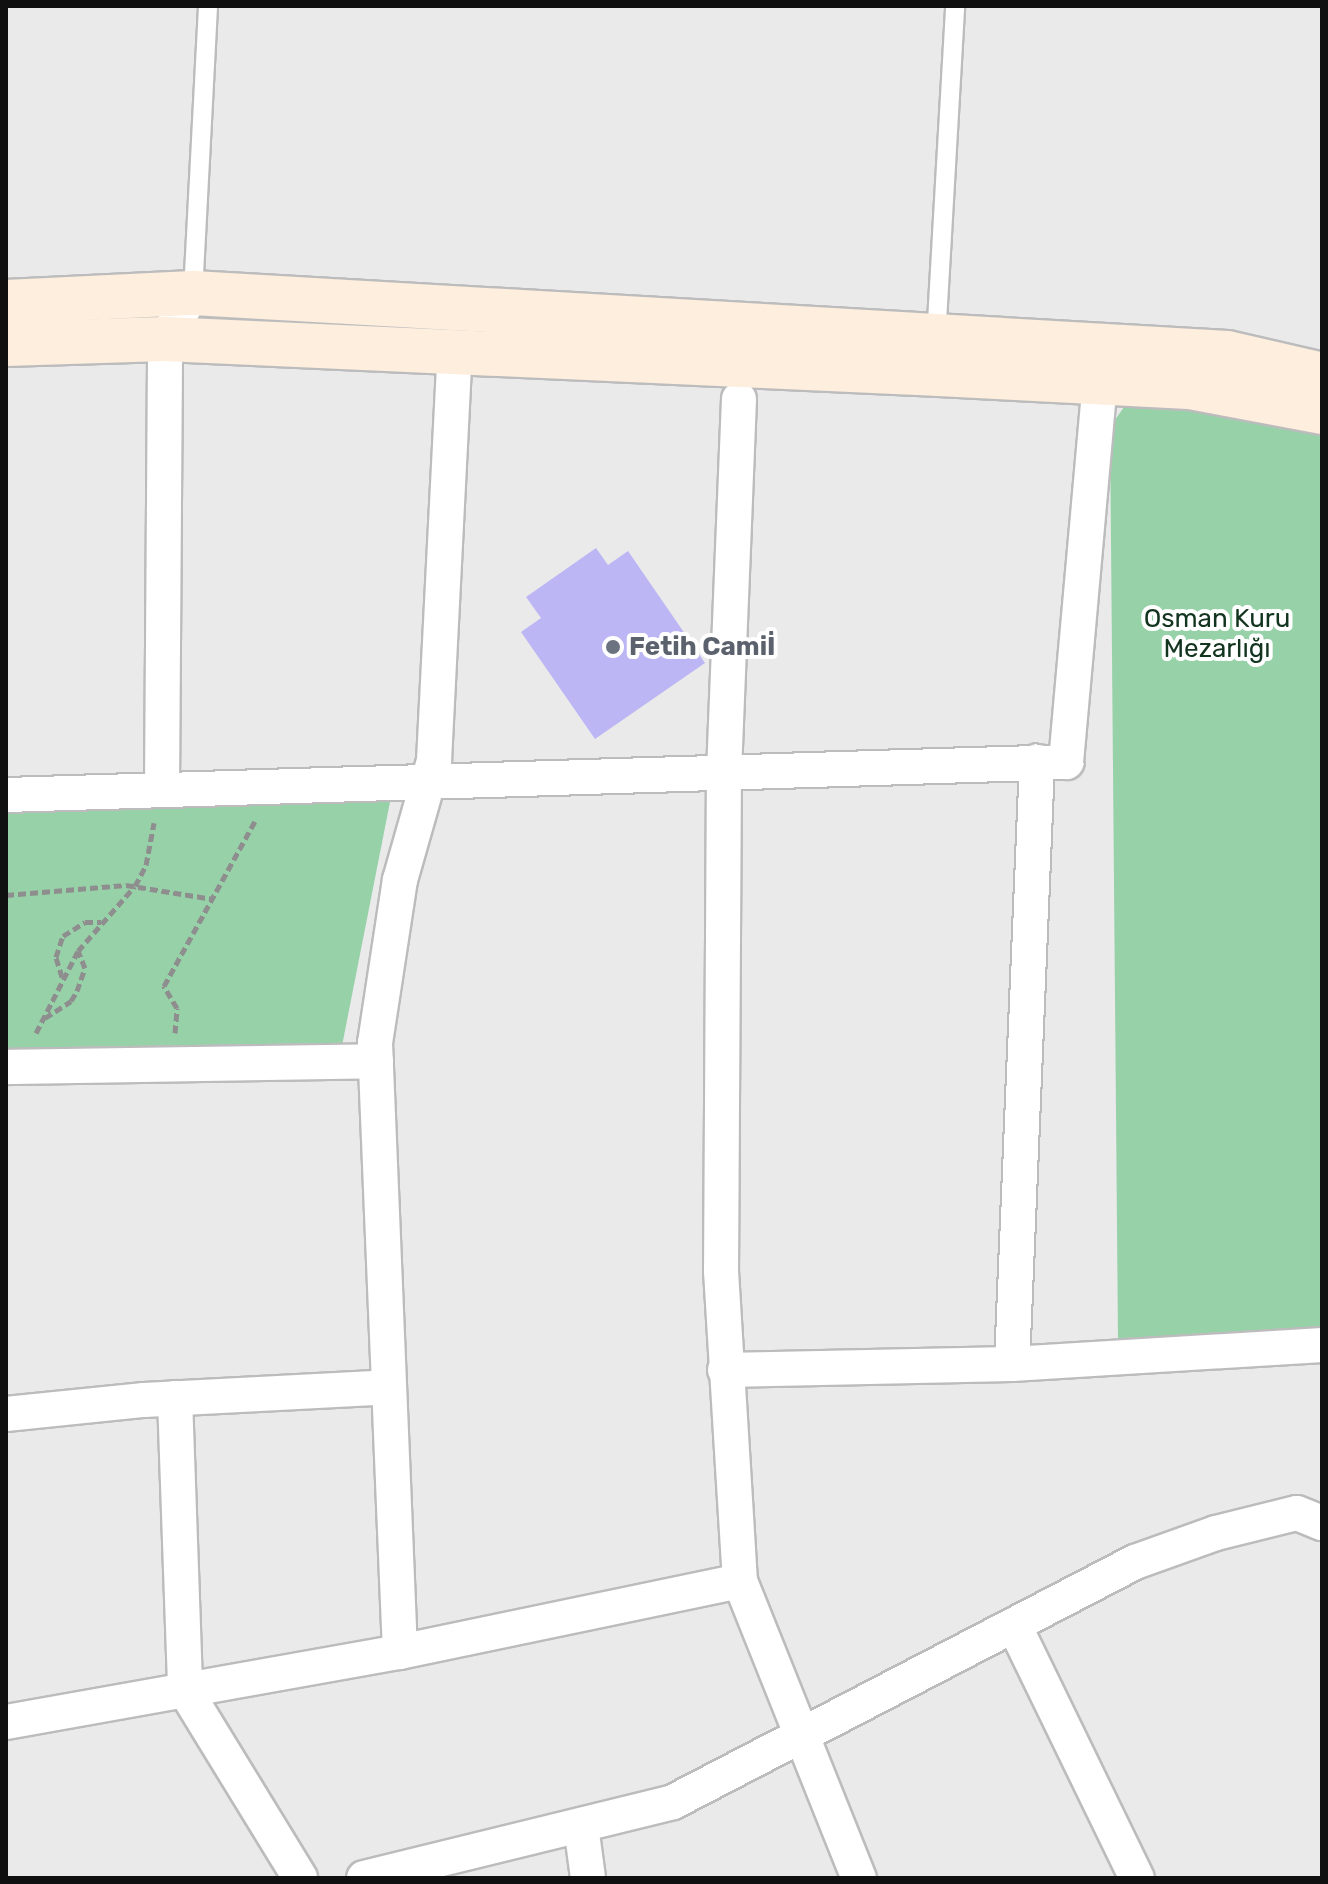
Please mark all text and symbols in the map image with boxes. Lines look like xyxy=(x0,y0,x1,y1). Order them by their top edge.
park label: Osman Kuru Mezarlığı xyxy=(1144,603,1290,664)
place label: Fetih Camiİ xyxy=(629,631,776,663)
marker: Fetih Camiİ xyxy=(604,638,622,656)

